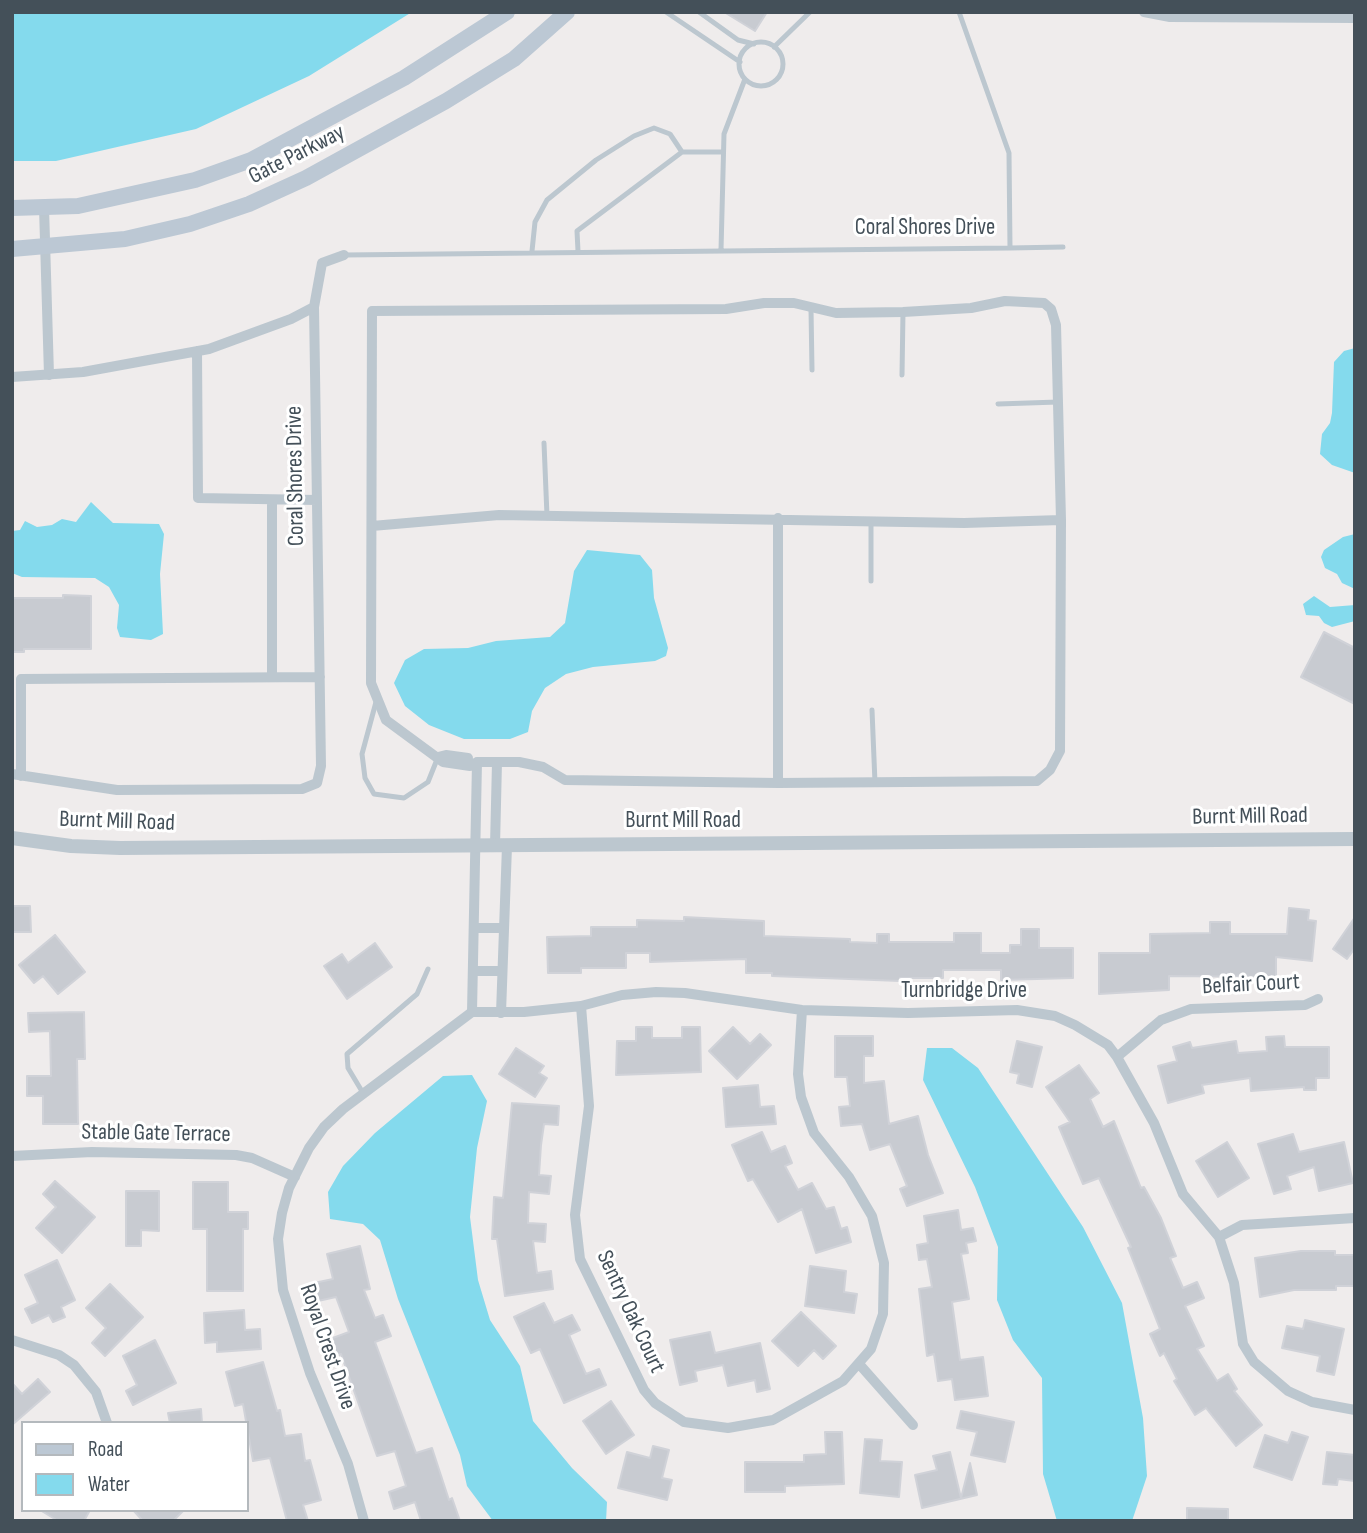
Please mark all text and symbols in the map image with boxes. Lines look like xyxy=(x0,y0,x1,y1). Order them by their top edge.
street label: Gate Parkway xyxy=(244,119,350,191)
street label: Coral Shores Drive xyxy=(855,214,995,242)
street label: Coral Shores Drive xyxy=(281,406,311,546)
street label: Burnt Mill Road xyxy=(1192,802,1308,832)
street label: Burnt Mill Road xyxy=(59,806,175,838)
street label: Burnt Mill Road xyxy=(625,807,741,835)
street label: Belfair Court xyxy=(1202,969,1300,1001)
street label: Turnbridge Drive xyxy=(901,977,1027,1005)
street label: Stable Gate Terrace xyxy=(81,1119,231,1149)
street label: Sentry Oak Court xyxy=(590,1246,670,1378)
street label: Royal Crest Drive xyxy=(293,1281,361,1413)
legend xyxy=(21,1421,248,1512)
text: Road xyxy=(88,1437,123,1462)
text: Water xyxy=(88,1472,130,1497)

